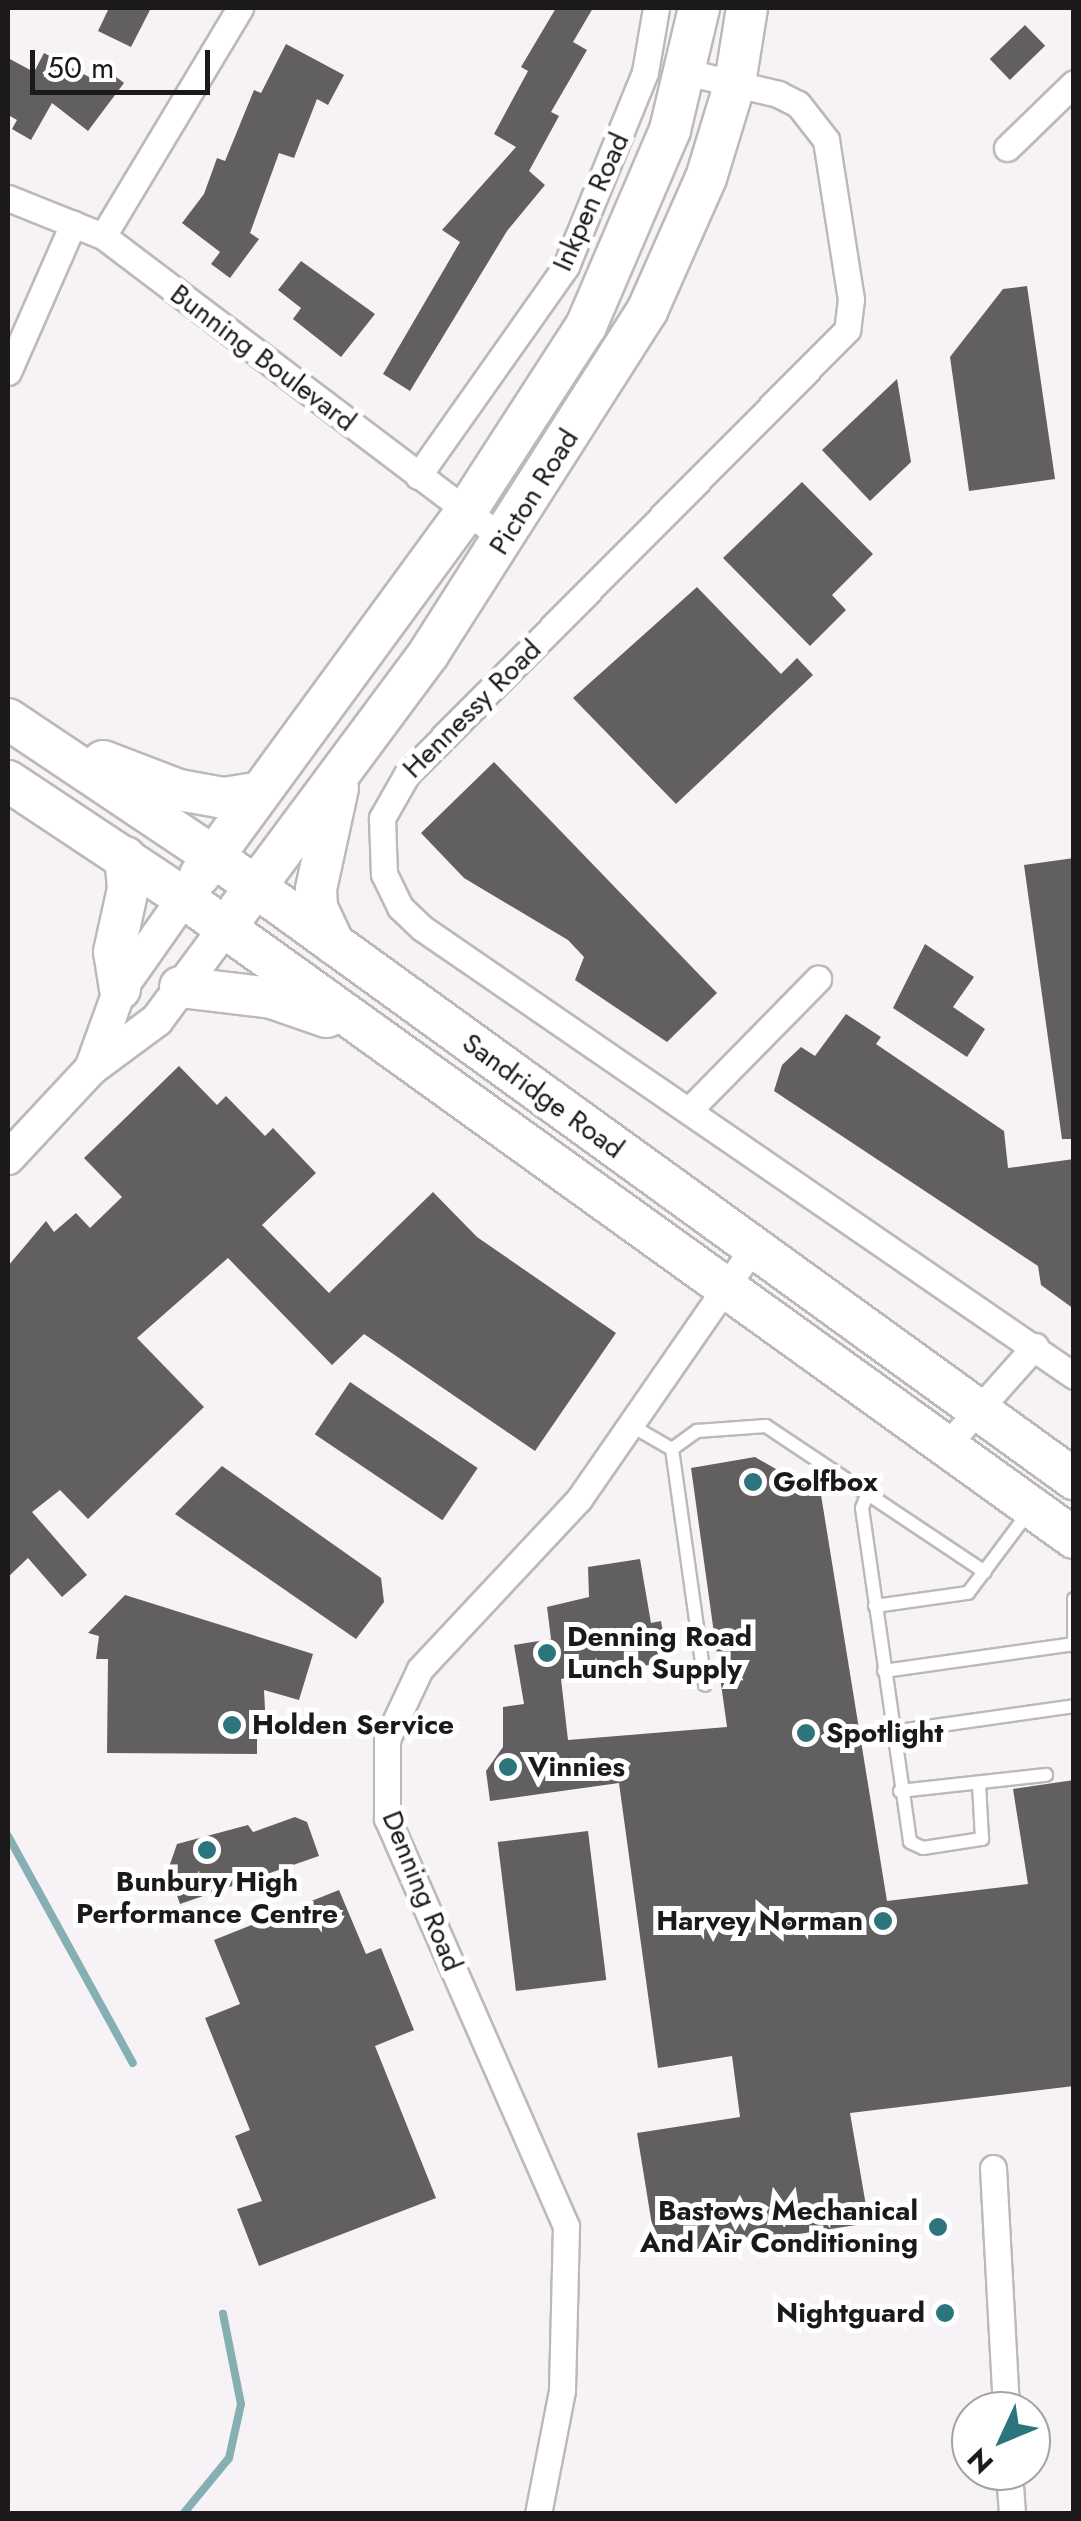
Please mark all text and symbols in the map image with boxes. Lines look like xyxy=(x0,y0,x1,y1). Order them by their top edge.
scale bar xyxy=(35,30,215,92)
text: 50 m xyxy=(47,46,114,89)
street label: Inkpen Road xyxy=(546,128,636,276)
street label: Bunning Boulevard xyxy=(164,277,362,439)
street label: Picton Road xyxy=(482,423,586,561)
street label: Hennessy Road xyxy=(396,633,548,785)
street label: Sandridge Road xyxy=(456,1026,630,1166)
place label: Golfbox xyxy=(773,1465,878,1499)
marker: Golfbox xyxy=(742,1471,764,1493)
place label: Denning Road Lunch Supply xyxy=(567,1620,752,1686)
marker: Denning Road Lunch Supply xyxy=(536,1642,558,1664)
place label: Holden Service xyxy=(252,1708,454,1742)
marker: Holden Service xyxy=(221,1714,243,1736)
place label: Spotlight xyxy=(826,1716,943,1750)
marker: Spotlight xyxy=(795,1722,817,1744)
place label: Vinnies xyxy=(528,1750,625,1784)
marker: Vinnies xyxy=(497,1756,519,1778)
street label: Denning Road xyxy=(375,1806,469,1976)
marker: Bunbury High Performance Centre xyxy=(196,1839,218,1861)
place label: Bunbury High Performance Centre xyxy=(76,1865,338,1931)
place label: Harvey Norman xyxy=(656,1904,863,1938)
marker: Harvey Norman xyxy=(872,1910,894,1932)
place label: Bastows Mechanical And Air Conditioning xyxy=(640,2194,918,2260)
marker: Bastows Mechanical And Air Conditioning xyxy=(927,2216,949,2238)
place label: Nightguard xyxy=(776,2296,925,2330)
marker: Nightguard xyxy=(934,2302,956,2324)
north arrow xyxy=(951,2391,1051,2491)
text: N xyxy=(958,2439,1003,2483)

